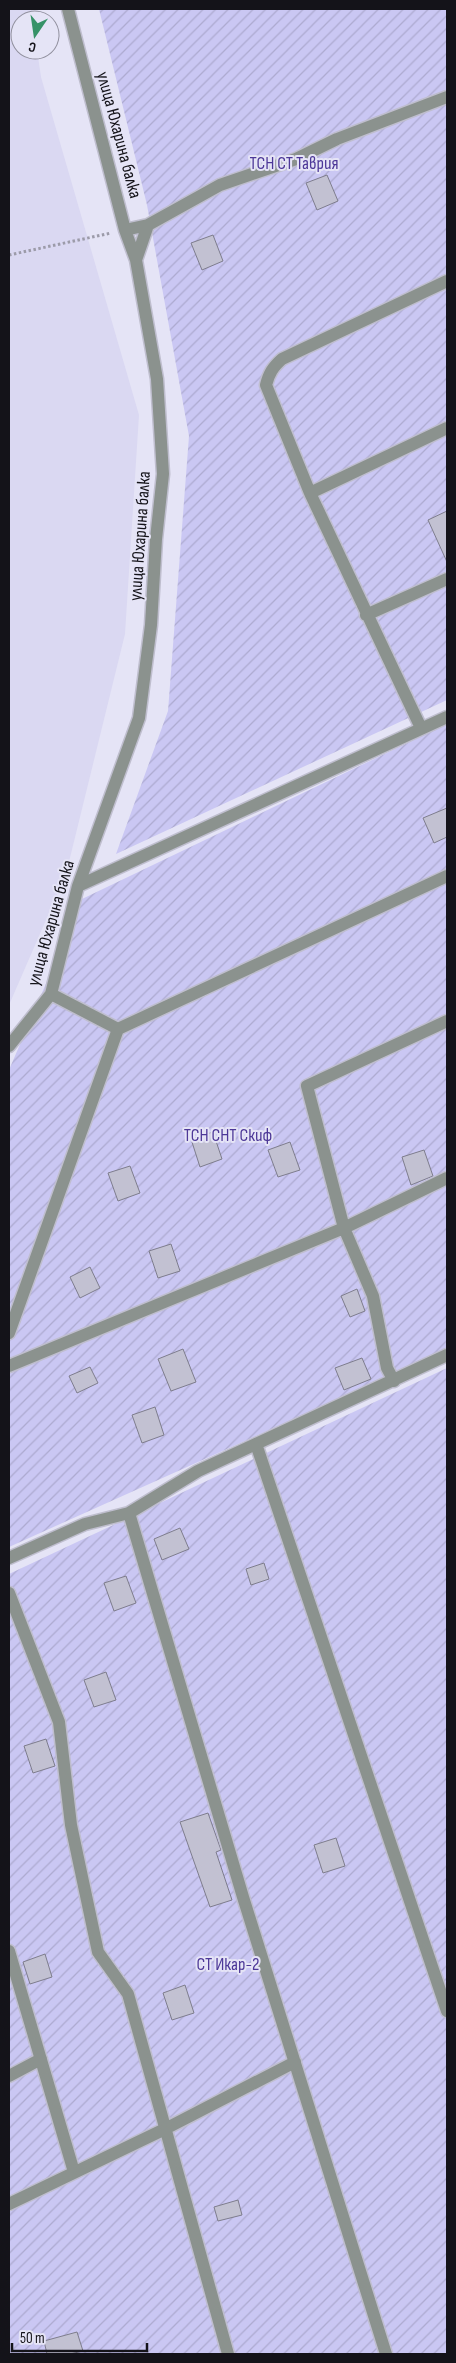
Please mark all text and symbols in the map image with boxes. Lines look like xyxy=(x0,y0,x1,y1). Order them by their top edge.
north arrow xyxy=(10,10,60,60)
text: С xyxy=(27,38,38,56)
street label: улица Юхарина балка xyxy=(92,69,146,201)
park label: ТСН СТ Таврия xyxy=(249,153,339,174)
street label: улица Юхарина балка xyxy=(125,470,155,602)
street label: улица Юхарина балка xyxy=(23,858,79,988)
park label: ТСН СНТ Скиф xyxy=(184,1125,272,1146)
park label: СТ Икар-2 xyxy=(196,1954,260,1975)
scale bar xyxy=(12,2320,148,2352)
text: 50 m xyxy=(20,2329,45,2348)

